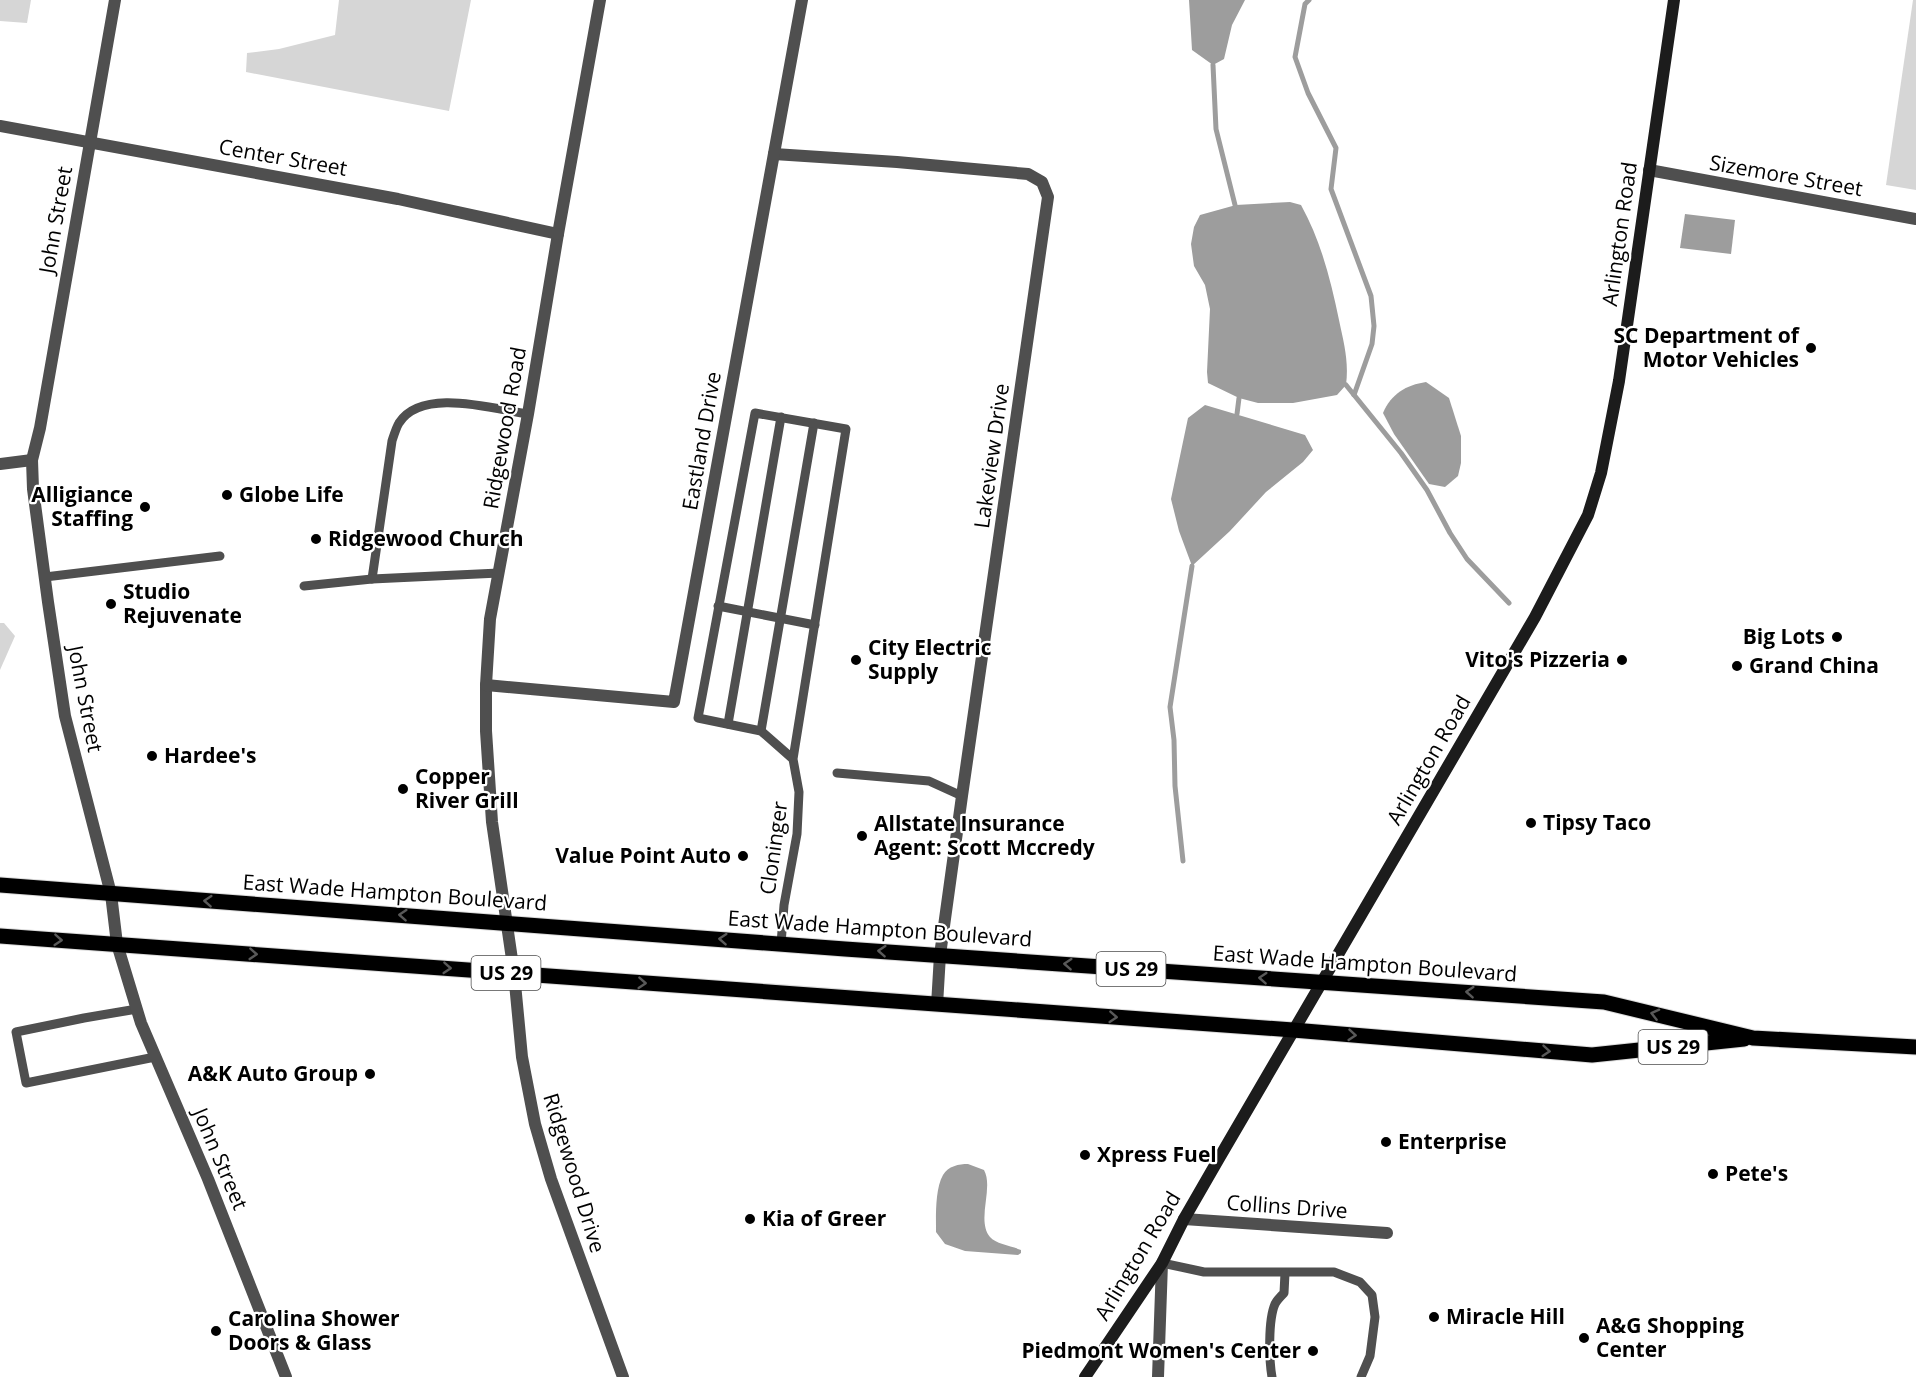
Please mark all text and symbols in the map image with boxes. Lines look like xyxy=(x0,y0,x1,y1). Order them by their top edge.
street label: Center Street xyxy=(217,132,350,182)
street label: Sizemore Street xyxy=(1707,148,1865,202)
street label: Arlington Road xyxy=(1595,160,1643,308)
street label: John Street xyxy=(31,164,78,277)
place label: SC Department of Motor Vehicles xyxy=(1613,321,1801,373)
marker: SC Department of Motor Vehicles xyxy=(1804,341,1818,355)
street label: Ridgewood Road xyxy=(476,345,532,511)
street label: Eastland Drive xyxy=(675,369,727,512)
street label: Lakeview Drive xyxy=(967,382,1015,530)
place label: Alligiance Staffing xyxy=(31,480,133,532)
place label: Globe Life xyxy=(239,480,344,508)
marker: Globe Life xyxy=(220,488,234,502)
marker: Alligiance Staffing xyxy=(138,500,152,514)
place label: Ridgewood Church xyxy=(328,524,524,552)
marker: Ridgewood Church xyxy=(309,532,323,546)
place label: Studio Rejuvenate xyxy=(123,577,242,629)
marker: Studio Rejuvenate xyxy=(104,597,118,611)
place label: Big Lots xyxy=(1743,622,1825,650)
marker: Big Lots xyxy=(1830,630,1844,644)
place label: City Electric Supply xyxy=(868,633,992,685)
street label: John Street xyxy=(62,641,110,755)
place label: Vito's Pizzeria xyxy=(1465,645,1610,673)
place label: Grand China xyxy=(1749,651,1879,679)
marker: City Electric Supply xyxy=(849,653,863,667)
marker: Vito's Pizzeria xyxy=(1615,653,1629,667)
marker: Grand China xyxy=(1730,659,1744,673)
street label: Arlington Road xyxy=(1380,690,1477,829)
place label: Hardee's xyxy=(164,741,256,769)
marker: Hardee's xyxy=(145,749,159,763)
place label: Copper River Grill xyxy=(415,762,519,814)
marker: Copper River Grill xyxy=(396,782,410,796)
street label: Cloninger xyxy=(753,799,793,896)
place label: Tipsy Taco xyxy=(1543,808,1651,836)
place label: Allstate Insurance Agent: Scott Mccredy xyxy=(874,809,1095,861)
marker: Tipsy Taco xyxy=(1524,816,1538,830)
marker: Allstate Insurance Agent: Scott Mccredy xyxy=(855,829,869,843)
place label: Value Point Auto xyxy=(555,841,731,869)
marker: Value Point Auto xyxy=(736,849,750,863)
street label: East Wade Hampton Boulevard xyxy=(242,867,548,917)
one-way arrow xyxy=(204,894,213,907)
street label: East Wade Hampton Boulevard xyxy=(727,903,1033,953)
one-way arrow xyxy=(398,909,407,922)
one-way arrow xyxy=(54,933,63,946)
one-way arrow xyxy=(718,933,727,946)
street label: East Wade Hampton Boulevard xyxy=(1212,938,1518,988)
one-way arrow xyxy=(878,945,887,958)
one-way arrow xyxy=(248,947,257,960)
road number: US 29 xyxy=(1096,952,1166,986)
road number: US 29 xyxy=(472,956,540,990)
one-way arrow xyxy=(1064,958,1073,971)
one-way arrow xyxy=(443,962,452,975)
one-way arrow xyxy=(1258,972,1267,985)
one-way arrow xyxy=(637,976,646,989)
one-way arrow xyxy=(1466,986,1475,999)
one-way arrow xyxy=(1650,1008,1660,1021)
one-way arrow xyxy=(1108,1010,1117,1023)
one-way arrow xyxy=(1347,1028,1356,1041)
road number: US 29 xyxy=(1638,1030,1708,1064)
one-way arrow xyxy=(1541,1044,1551,1057)
place label: A&K Auto Group xyxy=(188,1059,358,1087)
marker: A&K Auto Group xyxy=(363,1067,377,1081)
street label: Ridgewood Drive xyxy=(537,1089,613,1256)
street label: John Street xyxy=(186,1102,255,1214)
place label: Enterprise xyxy=(1398,1127,1507,1155)
marker: Enterprise xyxy=(1379,1135,1393,1149)
place label: Xpress Fuel xyxy=(1097,1140,1217,1168)
marker: Xpress Fuel xyxy=(1078,1148,1092,1162)
place label: Pete's xyxy=(1725,1159,1788,1187)
marker: Pete's xyxy=(1706,1167,1720,1181)
street label: Arlington Road xyxy=(1088,1186,1187,1325)
street label: Collins Drive xyxy=(1225,1188,1349,1224)
place label: Kia of Greer xyxy=(762,1204,887,1232)
marker: Kia of Greer xyxy=(743,1212,757,1226)
place label: Miracle Hill xyxy=(1446,1302,1565,1330)
place label: Carolina Shower Doors & Glass xyxy=(228,1304,400,1356)
marker: Miracle Hill xyxy=(1427,1310,1441,1324)
place label: A&G Shopping Center xyxy=(1596,1311,1744,1363)
marker: Carolina Shower Doors & Glass xyxy=(209,1324,223,1338)
marker: A&G Shopping Center xyxy=(1577,1331,1591,1345)
place label: Piedmont Women's Center xyxy=(1021,1336,1301,1364)
marker: Piedmont Women's Center xyxy=(1306,1344,1320,1358)

